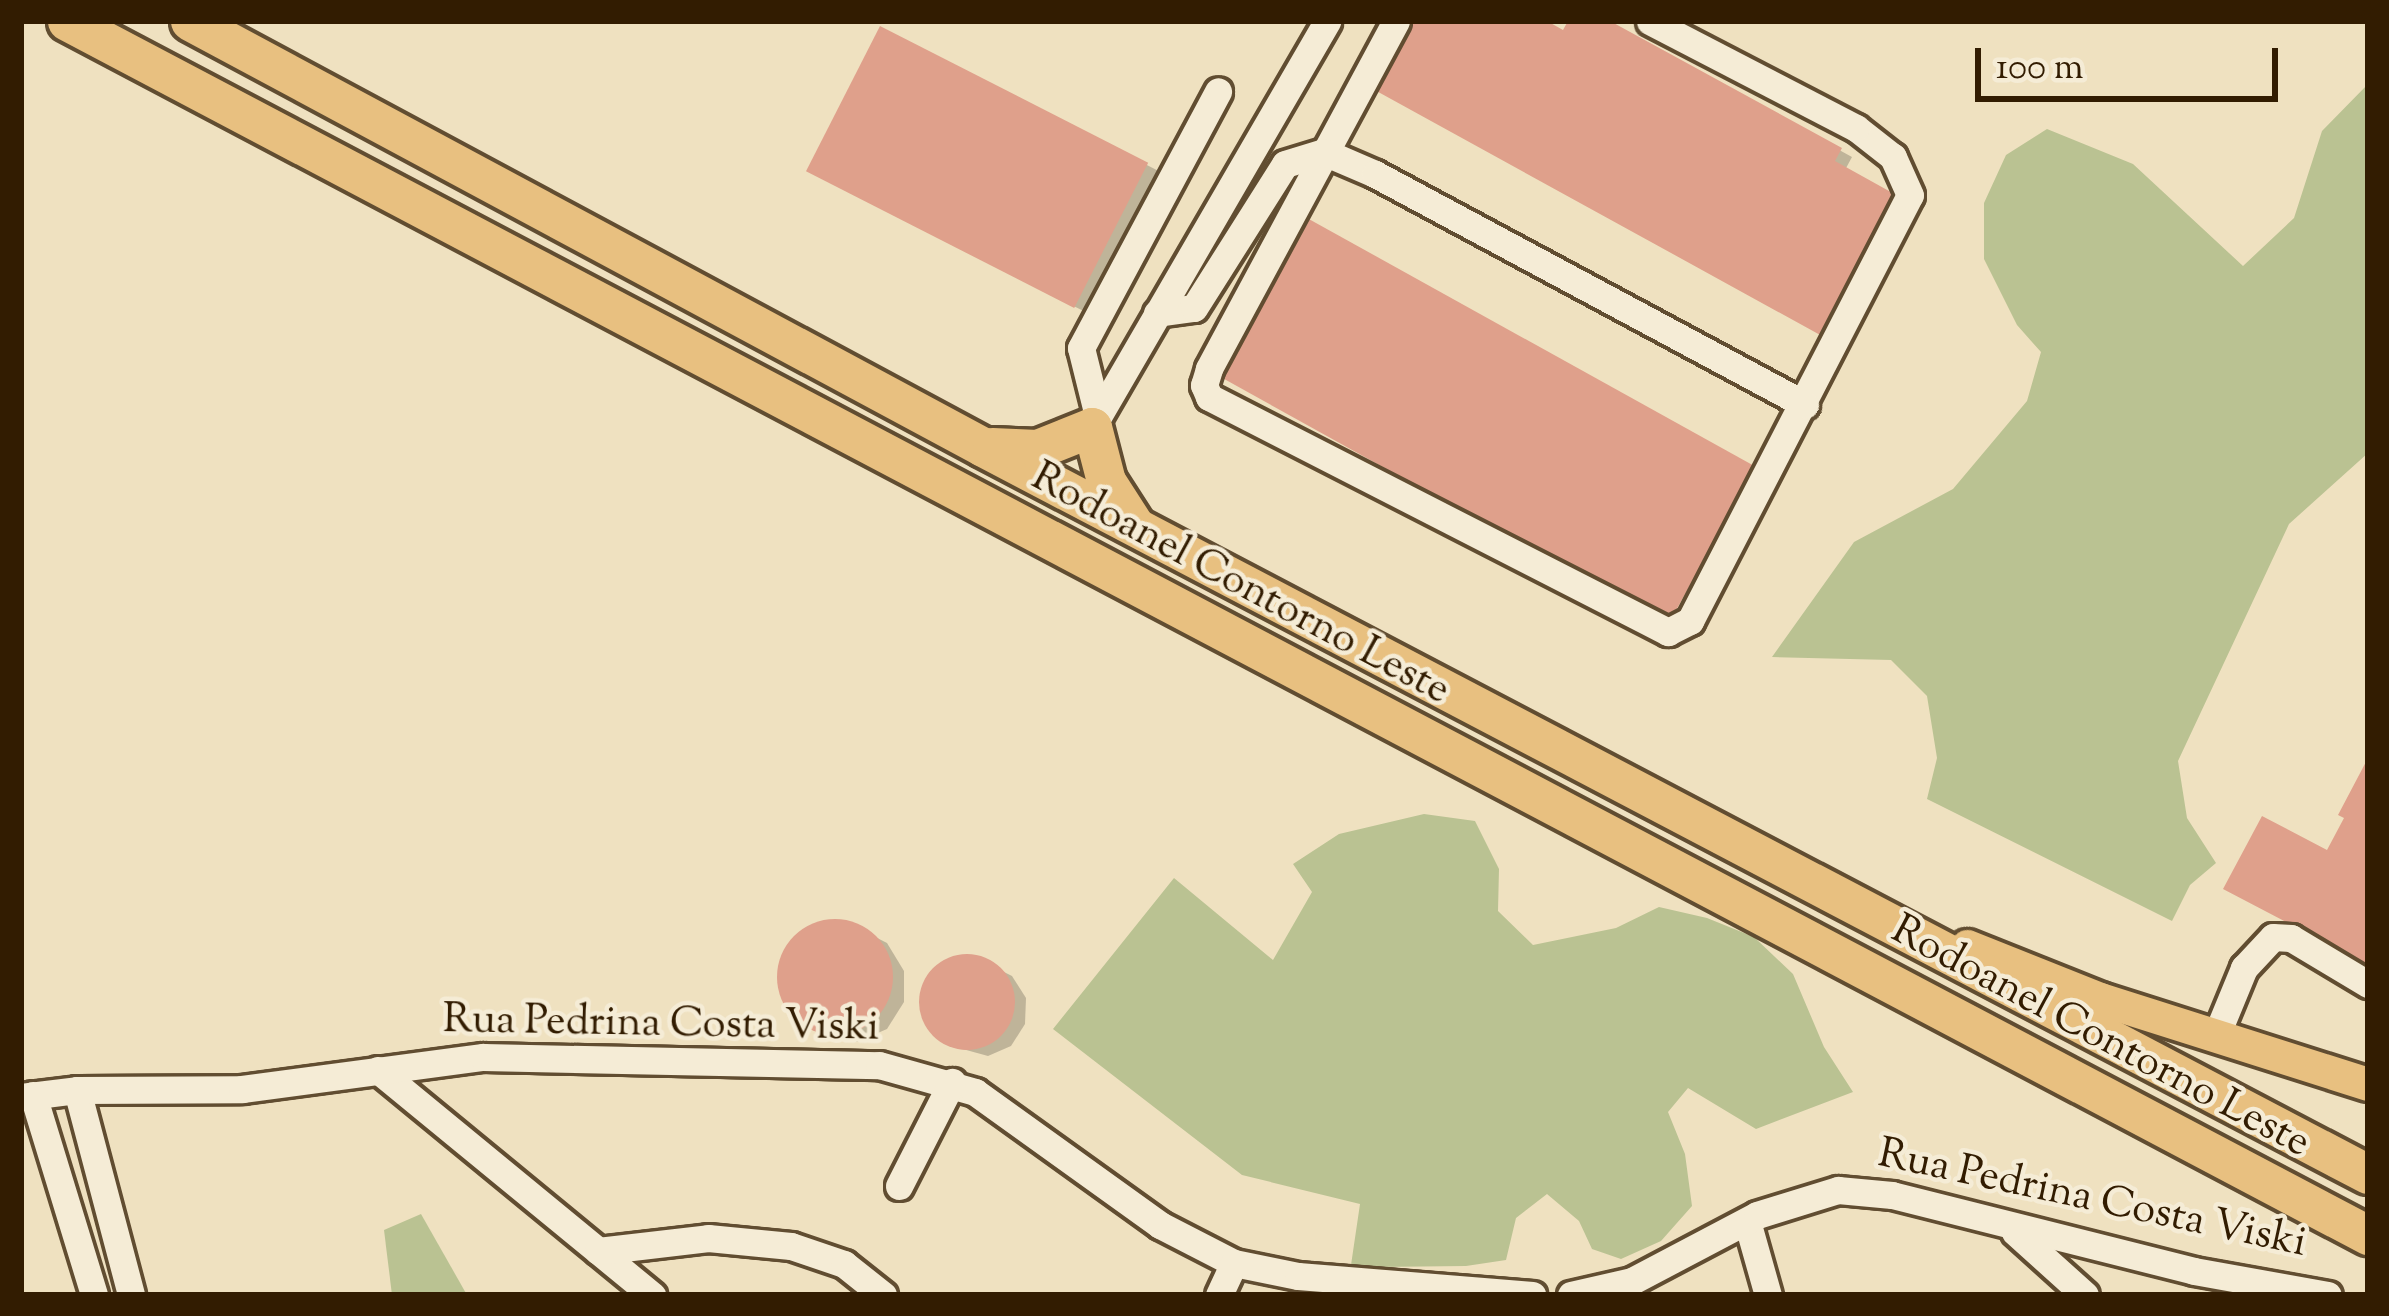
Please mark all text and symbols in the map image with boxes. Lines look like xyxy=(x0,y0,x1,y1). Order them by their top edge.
scale bar xyxy=(1981,24,2284,98)
text: 100 m xyxy=(1996,43,2083,95)
street label: Rodoanel Contorno Leste xyxy=(1022,453,1458,717)
street label: Rodoanel Contorno Leste xyxy=(1882,906,2318,1170)
street label: Rua Pedrina Costa Viski xyxy=(442,996,880,1054)
street label: Rua Pedrina Costa Viski xyxy=(1873,1130,2311,1270)

